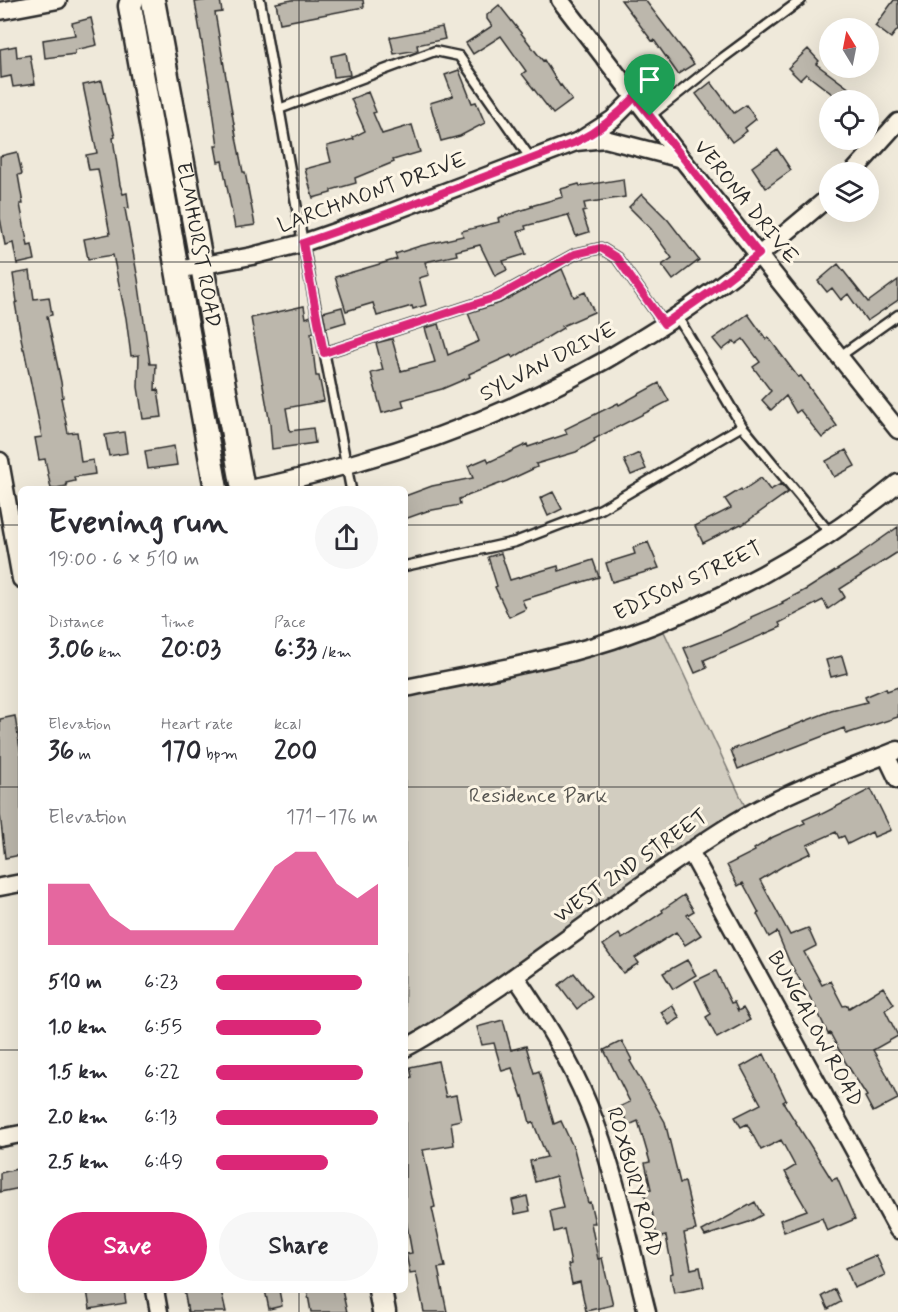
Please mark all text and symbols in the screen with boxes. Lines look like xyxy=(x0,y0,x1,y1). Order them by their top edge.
north arrow xyxy=(819,18,879,78)
map controls xyxy=(819,18,879,222)
pin xyxy=(624,54,675,116)
icon: arrive xyxy=(633,63,666,96)
button: locate xyxy=(819,90,879,150)
street label: VERONA DRIVE xyxy=(687,134,805,270)
street label: LARCHMONT DRIVE xyxy=(274,146,470,240)
street label: ELMHURST ROAD xyxy=(169,160,227,330)
button: layers xyxy=(819,162,879,222)
street label: SYLVAN DRIVE xyxy=(475,316,621,408)
text: Evening run xyxy=(48,501,228,545)
button: share xyxy=(315,506,378,569)
street label: EDISON STREET xyxy=(609,534,767,628)
text: 19:00 · 6 × 510 m xyxy=(48,546,199,573)
text: Distance xyxy=(48,612,104,633)
text: Time xyxy=(161,612,195,633)
text: Pace xyxy=(274,612,306,633)
text: 3.06 xyxy=(48,633,94,667)
text: 20:03 xyxy=(161,633,221,667)
text: 6:33 xyxy=(274,633,317,667)
text: km xyxy=(94,642,122,663)
text: /km xyxy=(317,642,352,663)
text: Elevation xyxy=(48,714,111,735)
text: Heart rate xyxy=(161,714,233,735)
text: kcal xyxy=(274,714,301,735)
text: 36 xyxy=(48,735,74,769)
text: 170 xyxy=(161,735,201,769)
text: 200 xyxy=(274,735,317,769)
text: m xyxy=(74,744,91,765)
text: bpm xyxy=(201,744,238,765)
park label: Residence Park xyxy=(469,782,607,810)
street label: WEST 2ND STREET xyxy=(548,802,714,930)
text: Elevation xyxy=(48,804,127,831)
text: 171–176 m xyxy=(286,804,378,831)
street label: BUNGALOW ROAD xyxy=(761,946,869,1112)
text: 510 m xyxy=(48,969,102,996)
text: 6:23 xyxy=(144,969,178,996)
text: 1.0 km xyxy=(48,1014,107,1041)
text: 6:55 xyxy=(144,1014,182,1041)
text: 1.5 km xyxy=(48,1059,108,1086)
text: 6:22 xyxy=(144,1059,180,1086)
text: 2.0 km xyxy=(48,1104,108,1131)
text: 6:13 xyxy=(144,1104,177,1131)
street label: ROXBURY ROAD xyxy=(599,1104,669,1260)
text: 2.5 km xyxy=(48,1149,109,1176)
text: 6:49 xyxy=(144,1149,183,1176)
button: Save xyxy=(48,1212,207,1281)
button: Share xyxy=(219,1212,378,1281)

